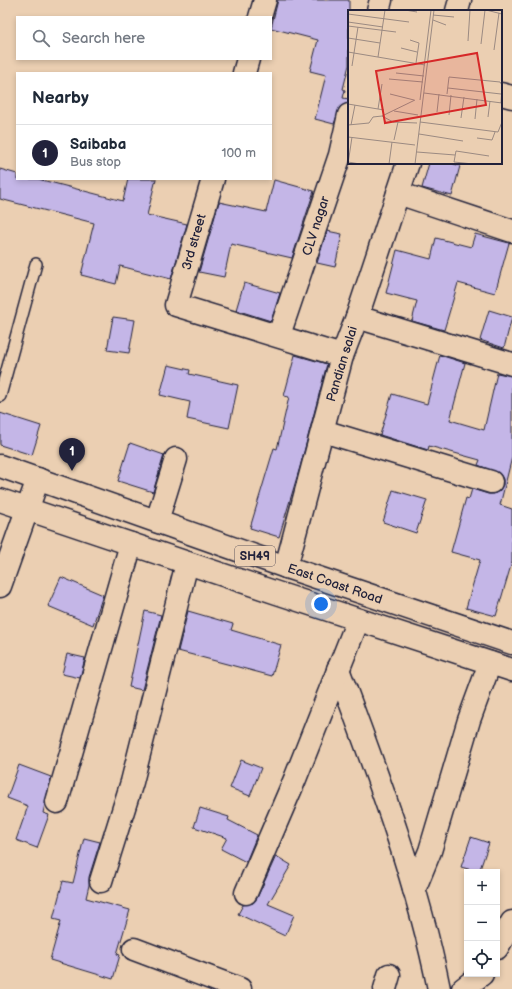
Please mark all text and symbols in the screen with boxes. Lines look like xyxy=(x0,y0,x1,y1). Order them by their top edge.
inset map xyxy=(348,10,502,164)
search box xyxy=(16,16,272,60)
icon: search xyxy=(30,27,52,49)
text: Search here xyxy=(62,29,145,48)
text: Nearby xyxy=(32,88,89,108)
text: Saibaba xyxy=(70,135,126,154)
text: 1 xyxy=(42,145,48,161)
text: 100 m xyxy=(221,145,256,161)
text: Bus stop xyxy=(70,154,121,170)
street label: CLV nagar xyxy=(299,194,333,258)
street label: 3rd street xyxy=(178,212,210,272)
street label: Pandian salai xyxy=(323,324,361,404)
pin: 1 xyxy=(59,438,85,471)
road number: SH49 xyxy=(235,546,275,566)
street label: East Coast Road xyxy=(285,560,385,608)
your location xyxy=(311,594,331,614)
map controls xyxy=(464,869,500,977)
button: + xyxy=(464,869,500,905)
button: − xyxy=(464,905,500,941)
button: locate xyxy=(464,941,500,977)

